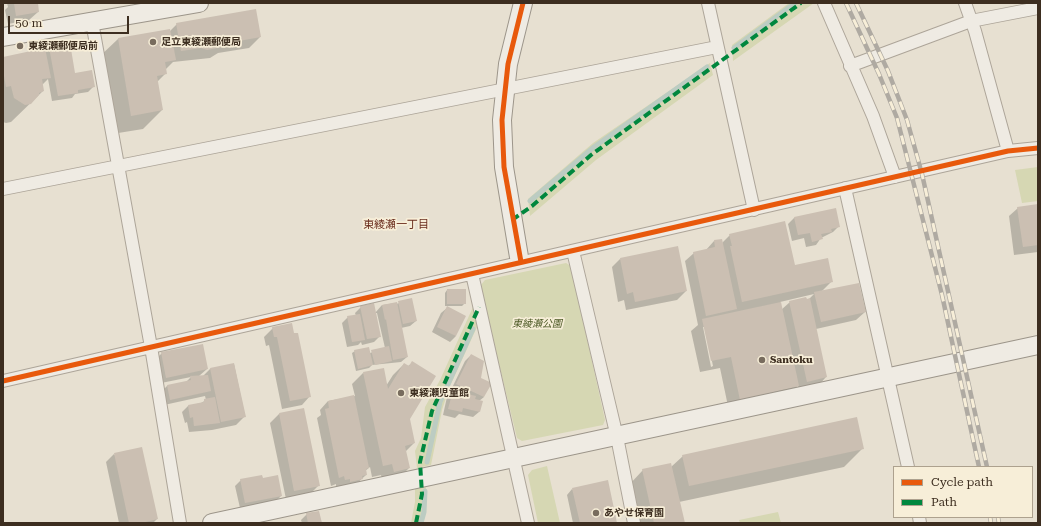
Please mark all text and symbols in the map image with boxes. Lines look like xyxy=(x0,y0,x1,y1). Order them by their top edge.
scale bar xyxy=(10,8,131,34)
text: 50 m xyxy=(15,16,42,30)
place label: 足立東綾瀬郵便局 xyxy=(161,36,241,48)
marker: 足立東綾瀬郵便局 xyxy=(148,37,158,47)
place label: 東綾瀬郵便局前 xyxy=(28,40,98,52)
marker: 東綾瀬郵便局前 xyxy=(15,41,25,51)
district label: 東綾瀬一丁目 xyxy=(363,218,429,232)
park label: 東綾瀬公園 xyxy=(512,318,562,330)
place label: Santoku xyxy=(770,354,813,366)
marker: Santoku xyxy=(757,355,767,365)
place label: 東綾瀬児童館 xyxy=(409,387,469,399)
marker: 東綾瀬児童館 xyxy=(396,388,406,398)
legend xyxy=(893,466,1033,518)
text: Cycle path xyxy=(931,475,993,489)
text: Path xyxy=(931,495,957,509)
place label: あやせ保育園 xyxy=(604,507,664,519)
marker: あやせ保育園 xyxy=(591,508,601,518)

